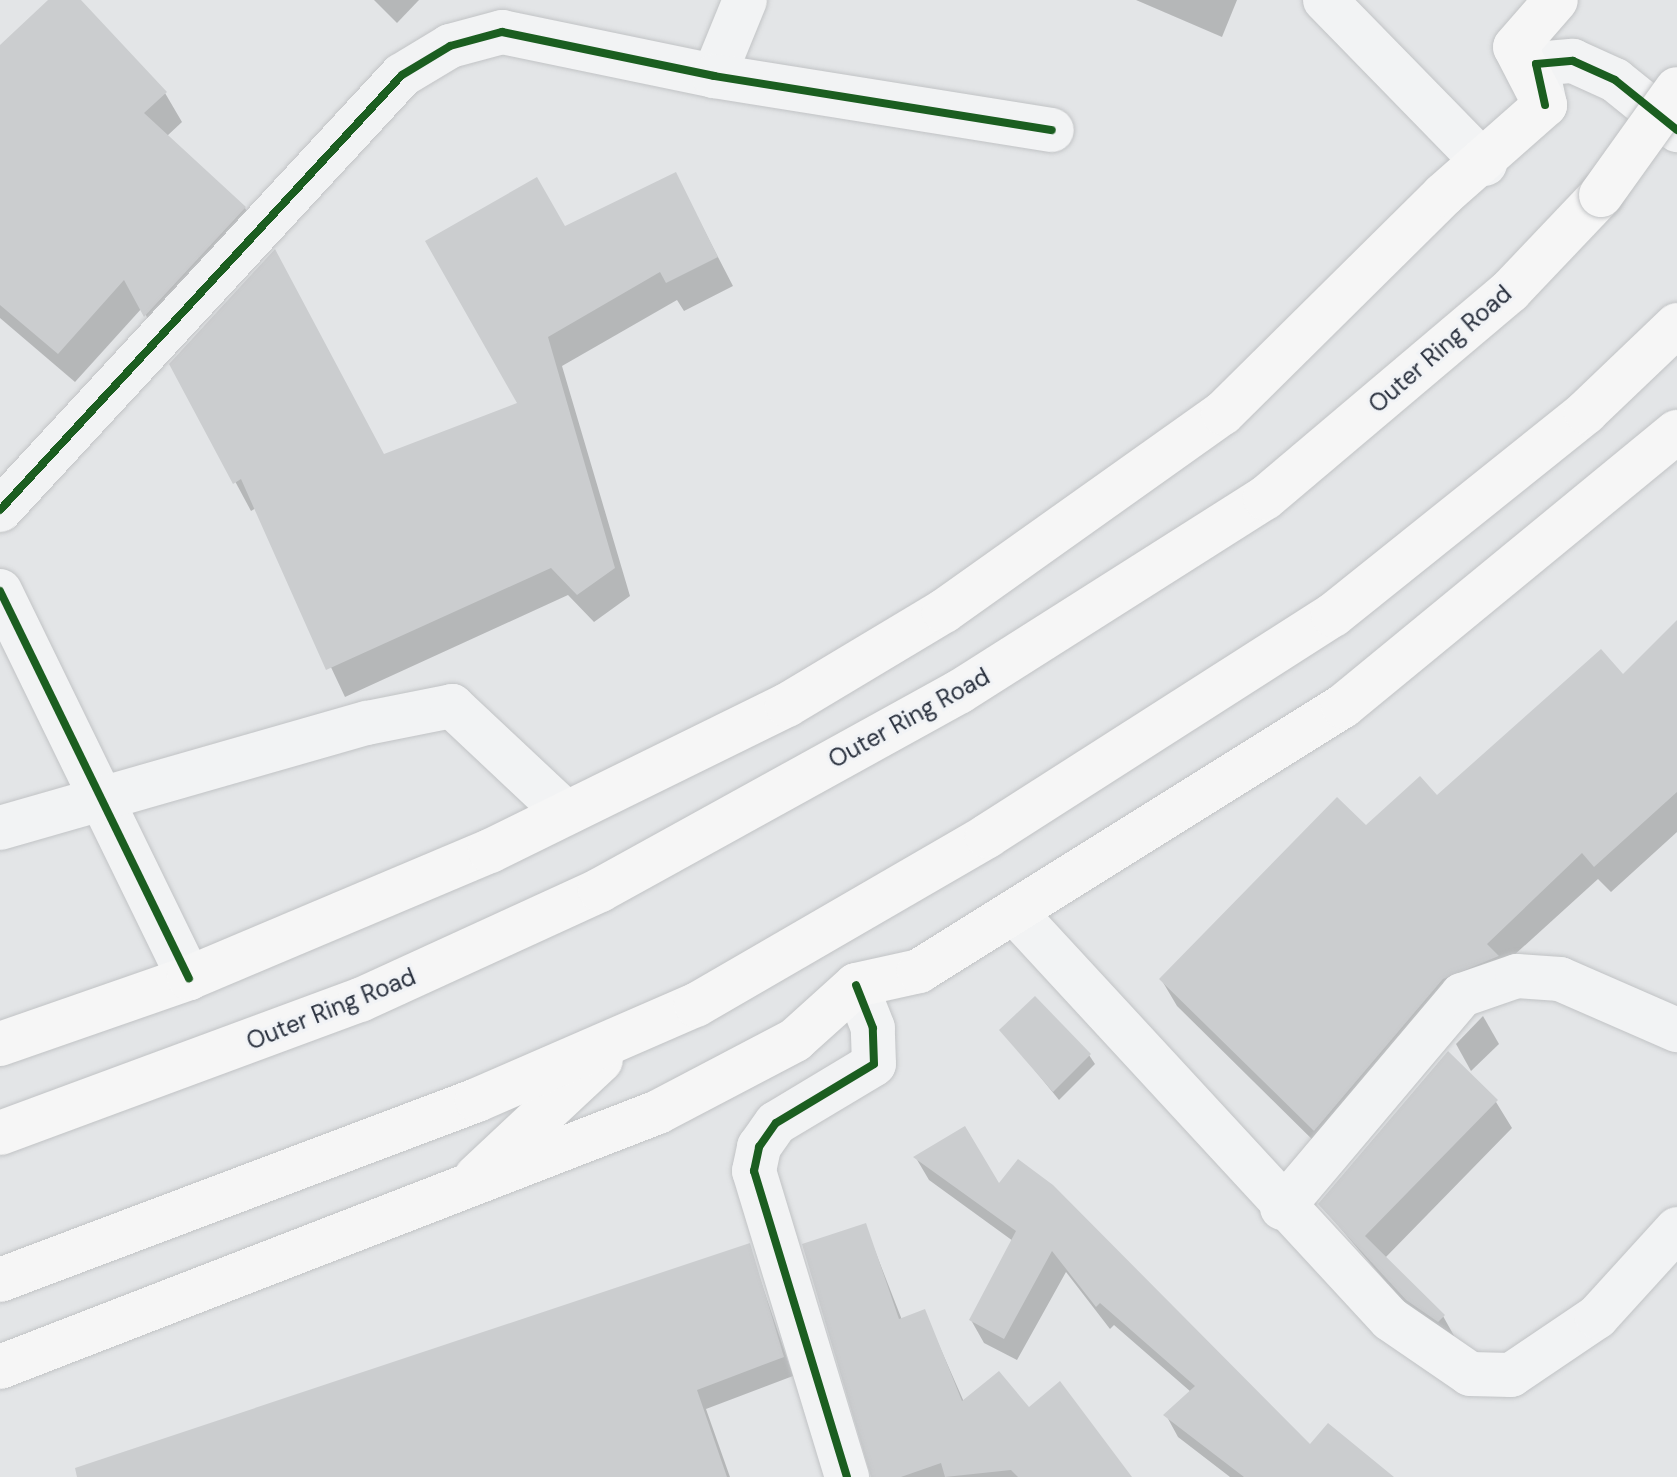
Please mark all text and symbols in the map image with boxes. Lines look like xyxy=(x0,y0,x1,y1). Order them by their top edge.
street label: Outer Ring Road xyxy=(1363,279,1517,419)
street label: Outer Ring Road xyxy=(823,662,995,774)
street label: Outer Ring Road xyxy=(242,962,420,1056)

